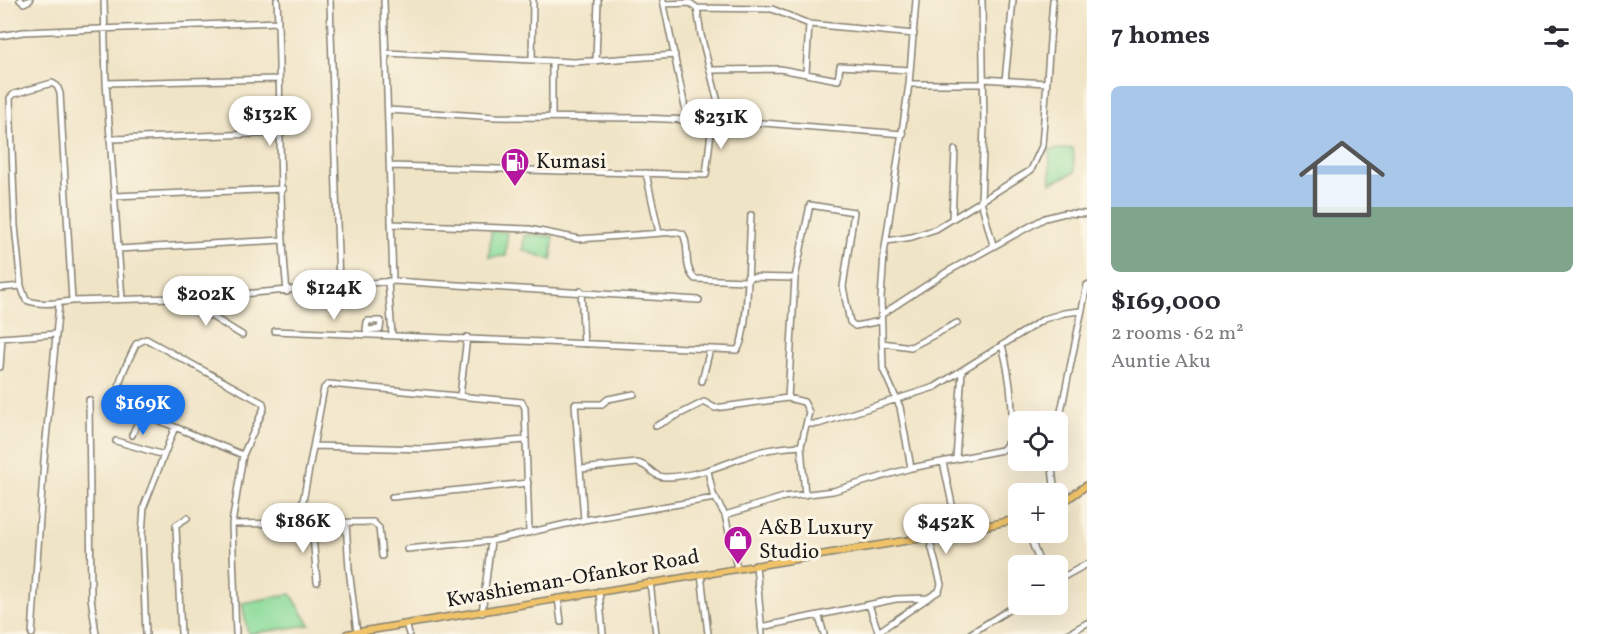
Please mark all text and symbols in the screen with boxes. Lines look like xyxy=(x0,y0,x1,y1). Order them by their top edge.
text: 7 homes xyxy=(1111,18,1210,54)
icon: filters xyxy=(1540,20,1573,53)
pin: $132K xyxy=(228,96,312,147)
pin: $231K xyxy=(679,99,763,150)
text: $132K xyxy=(243,101,297,129)
text: $231K xyxy=(694,104,748,132)
icon: home xyxy=(1288,125,1396,233)
fuel station icon: Kumasi xyxy=(499,146,531,188)
place label: Kumasi xyxy=(536,148,606,177)
pin: $124K xyxy=(292,270,376,321)
text: $124K xyxy=(306,275,362,303)
pin: $202K xyxy=(164,276,248,327)
text: $202K xyxy=(177,281,235,309)
text: $169,000 xyxy=(1111,284,1221,320)
text: 2 rooms · 62 m² xyxy=(1111,320,1244,348)
text: Auntie Aku xyxy=(1111,348,1211,376)
pin: $169K xyxy=(101,385,185,436)
text: $169K xyxy=(115,390,171,418)
map controls xyxy=(1008,411,1068,615)
button: locate xyxy=(1008,411,1068,471)
button: + xyxy=(1008,483,1068,543)
pin: $186K xyxy=(261,503,345,554)
pin: $452K xyxy=(904,504,988,555)
text: $186K xyxy=(275,508,331,536)
text: $452K xyxy=(917,509,975,537)
place label: A&B Luxury Studio xyxy=(759,514,874,567)
shop icon: A&B Luxury Studio xyxy=(722,524,754,566)
street label: Kwashieman-Ofankor Road xyxy=(444,542,702,616)
button: − xyxy=(1008,555,1068,615)

